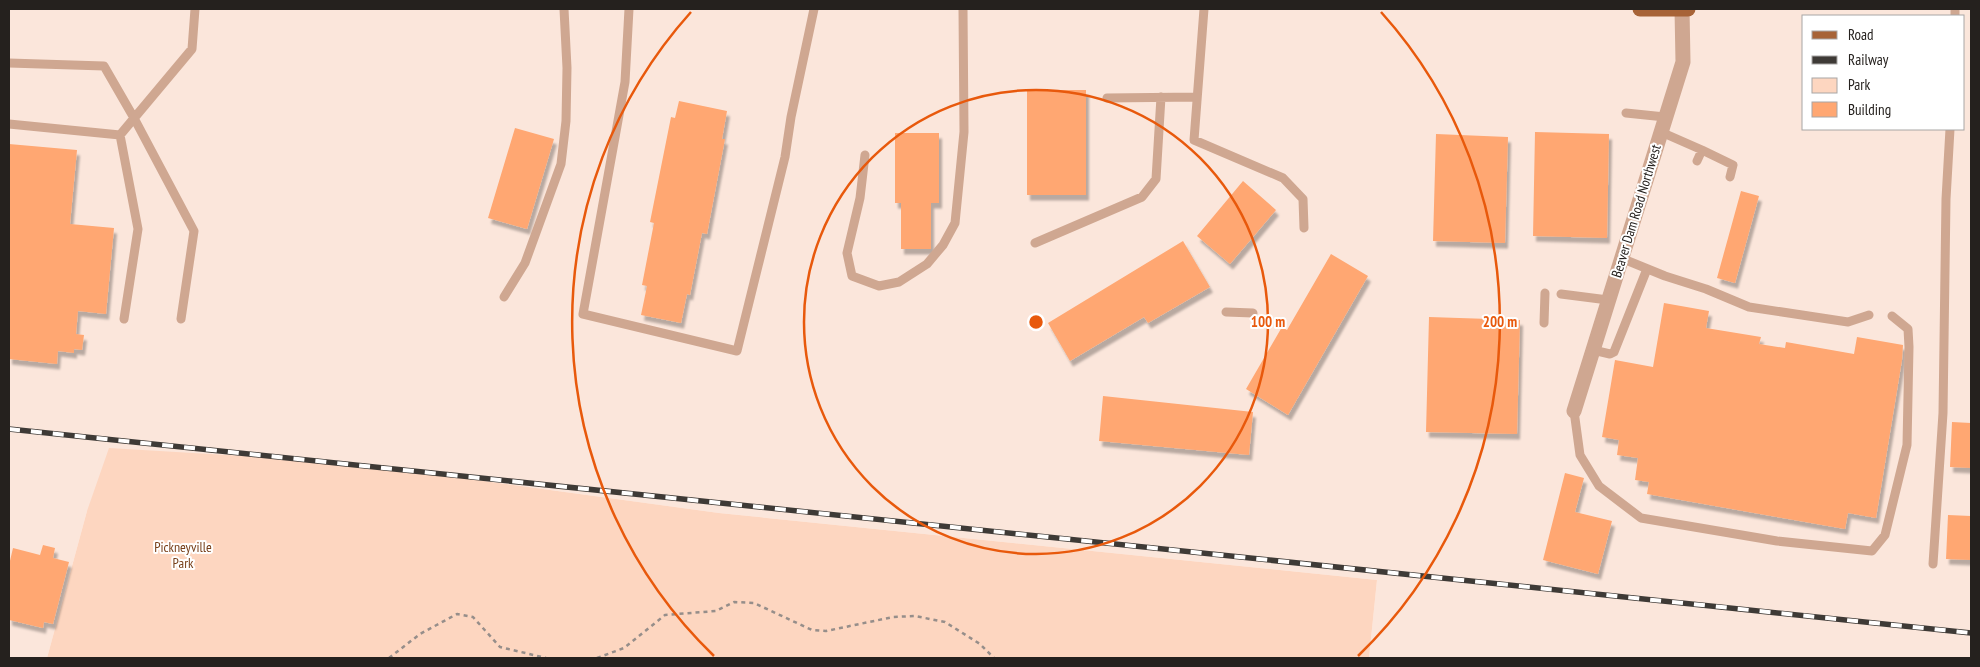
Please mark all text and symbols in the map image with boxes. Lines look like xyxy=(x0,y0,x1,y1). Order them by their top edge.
legend xyxy=(1802,15,1965,130)
text: Road xyxy=(1848,25,1874,44)
text: Railway xyxy=(1848,50,1889,69)
text: Park xyxy=(1848,75,1870,94)
text: Building xyxy=(1848,100,1891,119)
street label: Beaver Dam Road Northwest xyxy=(1607,142,1665,280)
text: 100 m xyxy=(1251,312,1285,331)
text: 200 m xyxy=(1483,312,1517,331)
centre of rings xyxy=(1027,313,1045,331)
park label: Pickneyville Park xyxy=(154,538,212,572)

